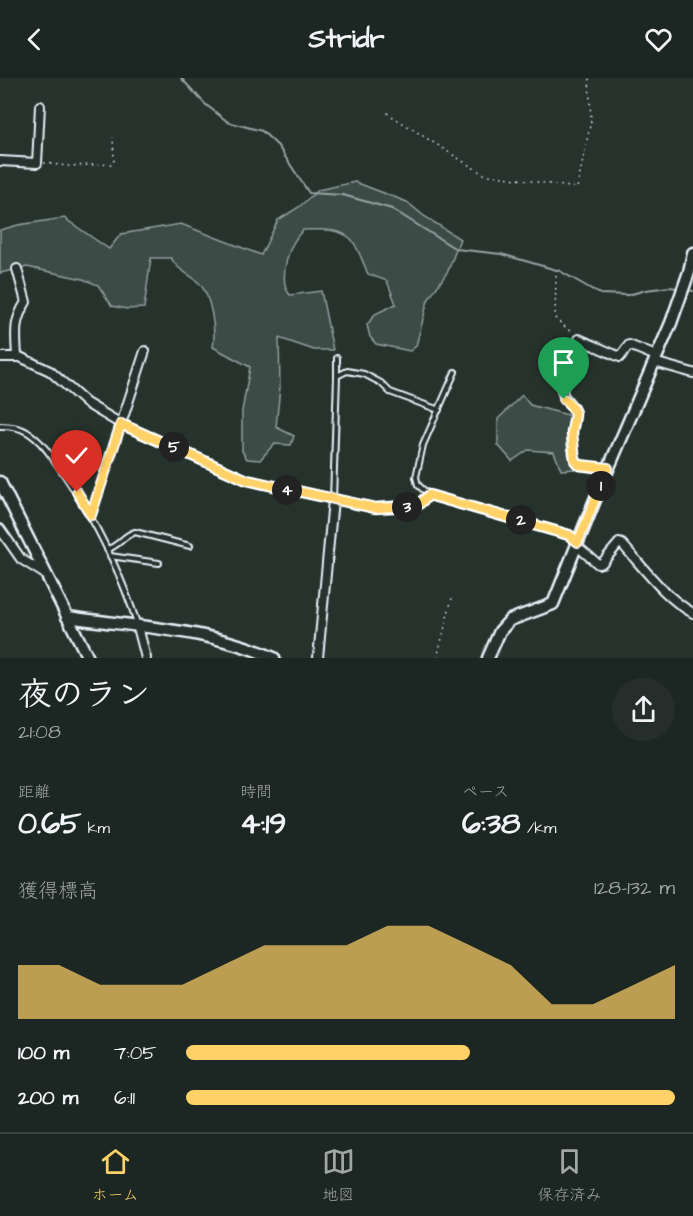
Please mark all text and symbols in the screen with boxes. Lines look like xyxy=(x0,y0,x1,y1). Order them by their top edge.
text: Stridr xyxy=(309,20,385,58)
icon: back xyxy=(18,23,51,56)
icon: heart xyxy=(642,23,675,56)
pin xyxy=(538,337,589,399)
icon: arrive xyxy=(547,346,580,379)
pin xyxy=(51,430,102,492)
pin: 5 xyxy=(159,432,189,462)
text: 5 xyxy=(168,436,180,458)
icon: check xyxy=(60,439,93,472)
pin: 1 xyxy=(586,471,616,501)
pin: 4 xyxy=(272,475,302,505)
text: 1 xyxy=(600,475,602,497)
text: 4 xyxy=(282,479,292,501)
pin: 3 xyxy=(392,492,422,522)
text: 3 xyxy=(403,496,411,518)
pin: 2 xyxy=(506,505,536,535)
text: 2 xyxy=(516,509,526,531)
text: 夜のラン xyxy=(18,672,150,718)
button: share xyxy=(612,678,675,741)
text: 21:08 xyxy=(18,718,61,746)
text: 距離 xyxy=(18,781,50,803)
text: 時間 xyxy=(240,781,272,803)
text: ペース xyxy=(462,781,509,803)
text: 0.65 xyxy=(18,803,81,845)
text: 4:19 xyxy=(240,803,286,845)
text: 6:38 xyxy=(462,803,521,845)
text: km xyxy=(81,817,110,839)
text: /km xyxy=(521,817,557,839)
text: 128–132 m xyxy=(594,874,675,902)
text: 獲得標高 xyxy=(18,877,98,905)
text: 100 m xyxy=(18,1039,69,1067)
text: 7:05 xyxy=(114,1039,156,1067)
text: 200 m xyxy=(18,1084,78,1112)
text: 6:11 xyxy=(114,1084,135,1112)
tab: ホーム xyxy=(91,1145,139,1206)
tab: 地図 xyxy=(322,1145,355,1206)
tab: 保存済み xyxy=(538,1145,602,1206)

